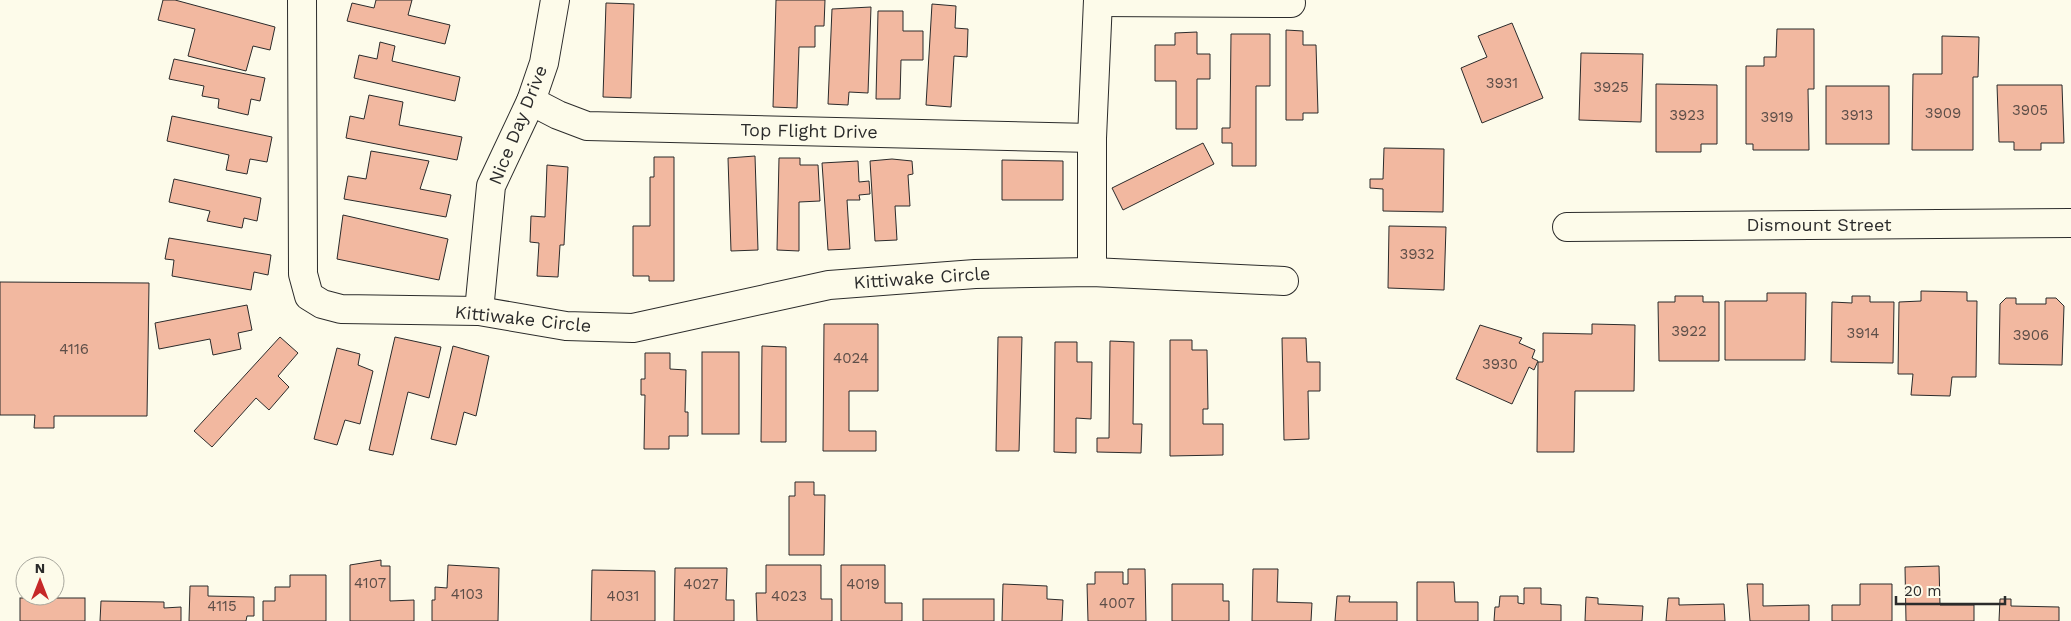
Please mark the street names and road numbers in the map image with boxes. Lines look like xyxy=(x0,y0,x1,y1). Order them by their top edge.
street label: Nice Day Drive xyxy=(484,62,551,188)
street label: Top Flight Drive xyxy=(740,119,878,142)
street label: Dismount Street xyxy=(1746,214,1892,235)
street label: Kittiwake Circle xyxy=(853,262,991,293)
street label: Kittiwake Circle xyxy=(454,301,592,336)

